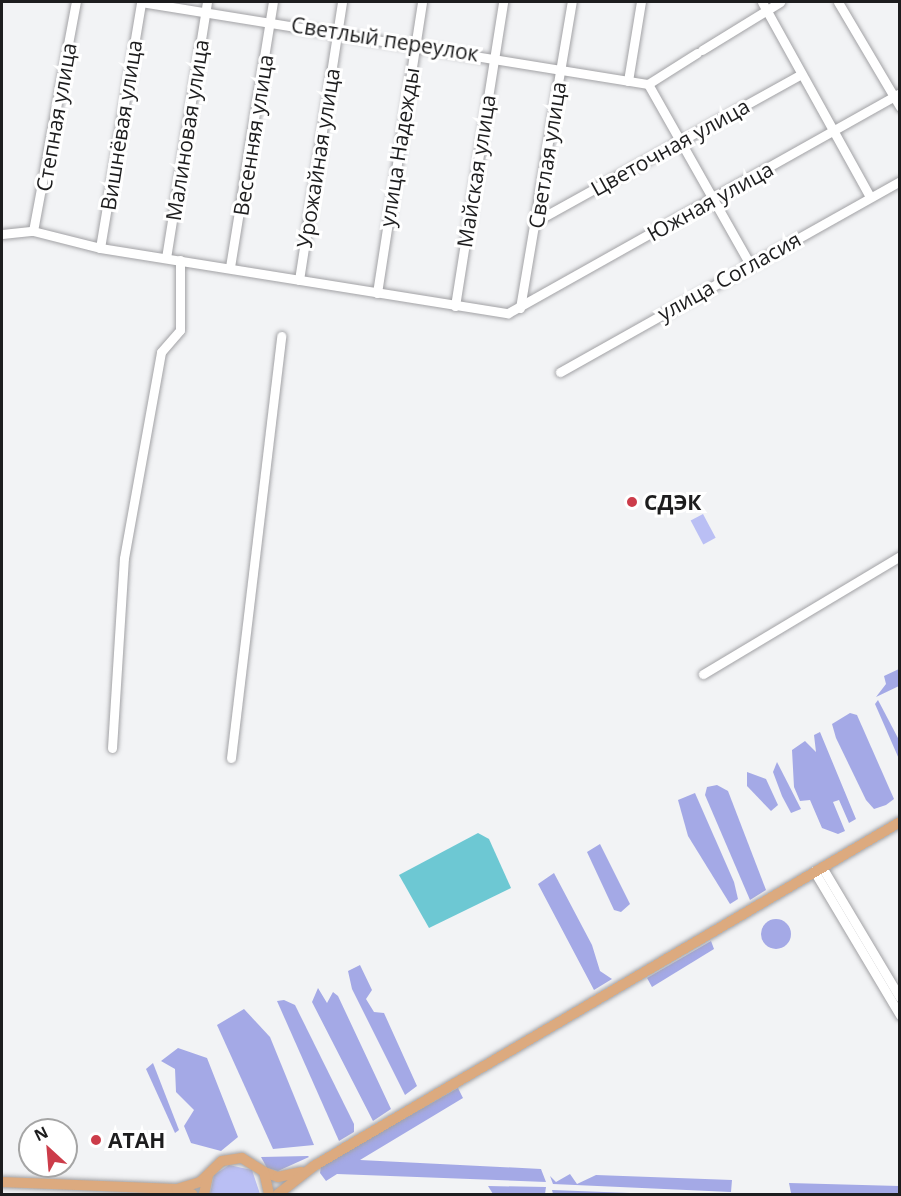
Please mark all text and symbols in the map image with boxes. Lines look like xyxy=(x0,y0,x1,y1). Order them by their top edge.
street label: Светлый переулок xyxy=(289,12,481,66)
street label: Малиновая улица xyxy=(160,37,214,223)
street label: Вишнёвая улица xyxy=(95,38,147,212)
street label: Степная улица xyxy=(31,41,81,193)
street label: Весенняя улица xyxy=(228,52,278,218)
street label: Урожайная улица xyxy=(291,66,345,250)
street label: улица Надежды xyxy=(374,66,424,228)
street label: Светлая улица xyxy=(523,80,571,230)
street label: Майская улица xyxy=(451,93,501,249)
street label: Цветочная улица xyxy=(586,93,754,201)
street label: Южная улица xyxy=(643,156,777,246)
street label: улица Согласия xyxy=(653,226,805,326)
place label: СДЭК xyxy=(644,489,701,515)
marker: СДЭК xyxy=(625,495,639,509)
north arrow xyxy=(18,1118,78,1178)
text: N xyxy=(30,1121,52,1146)
place label: АТАН xyxy=(108,1127,165,1153)
marker: АТАН xyxy=(89,1133,103,1147)

